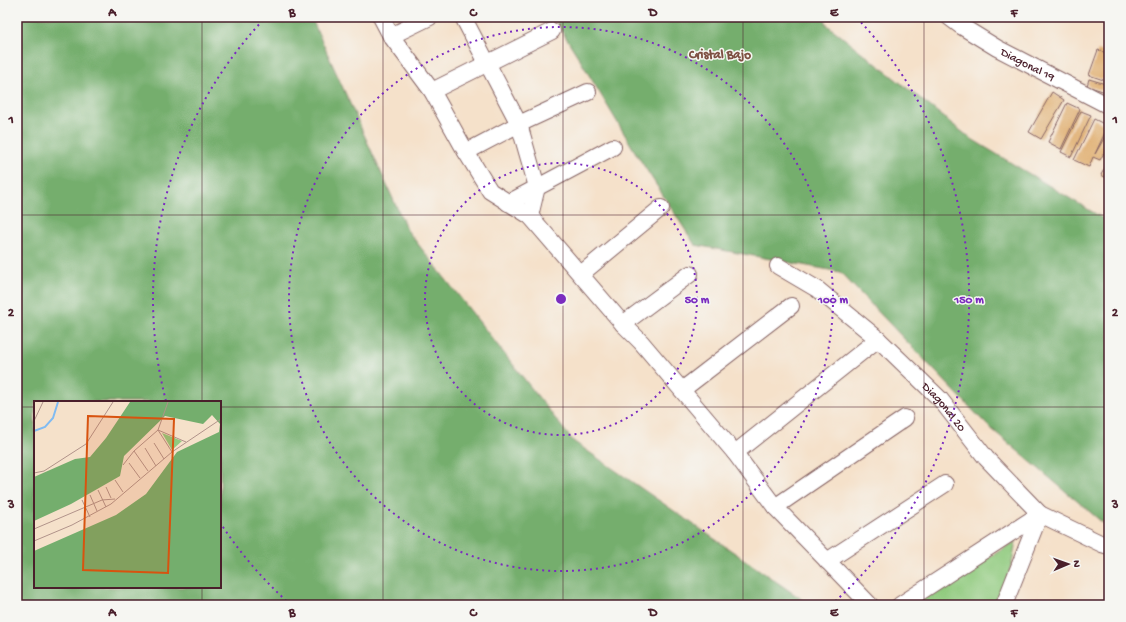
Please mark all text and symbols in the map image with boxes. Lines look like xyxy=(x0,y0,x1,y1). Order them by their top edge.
text: A xyxy=(107,6,117,21)
text: B xyxy=(288,6,297,21)
text: C xyxy=(468,6,478,21)
text: D xyxy=(648,6,658,21)
text: E xyxy=(830,6,839,21)
text: F xyxy=(1010,6,1019,21)
street label: Diagonal 19 xyxy=(997,46,1056,86)
district label: Cristal Bajo xyxy=(688,48,751,63)
text: 1 xyxy=(7,113,14,128)
text: 1 xyxy=(1111,113,1118,128)
centre of rings xyxy=(554,292,568,306)
text: 50 m xyxy=(685,294,710,308)
text: 100 m xyxy=(817,294,848,308)
text: 150 m xyxy=(953,294,984,308)
text: 2 xyxy=(8,306,15,321)
text: 2 xyxy=(1112,306,1119,321)
street label: Diagonal 20 xyxy=(917,380,968,435)
inset map xyxy=(34,401,221,588)
text: 3 xyxy=(7,498,15,513)
text: 3 xyxy=(1111,498,1119,513)
north arrow xyxy=(1048,544,1088,584)
text: N xyxy=(1070,560,1082,568)
text: A xyxy=(107,606,117,621)
text: B xyxy=(288,606,297,621)
text: C xyxy=(468,606,478,621)
text: D xyxy=(648,606,658,621)
text: E xyxy=(830,606,839,621)
text: F xyxy=(1010,606,1019,621)

